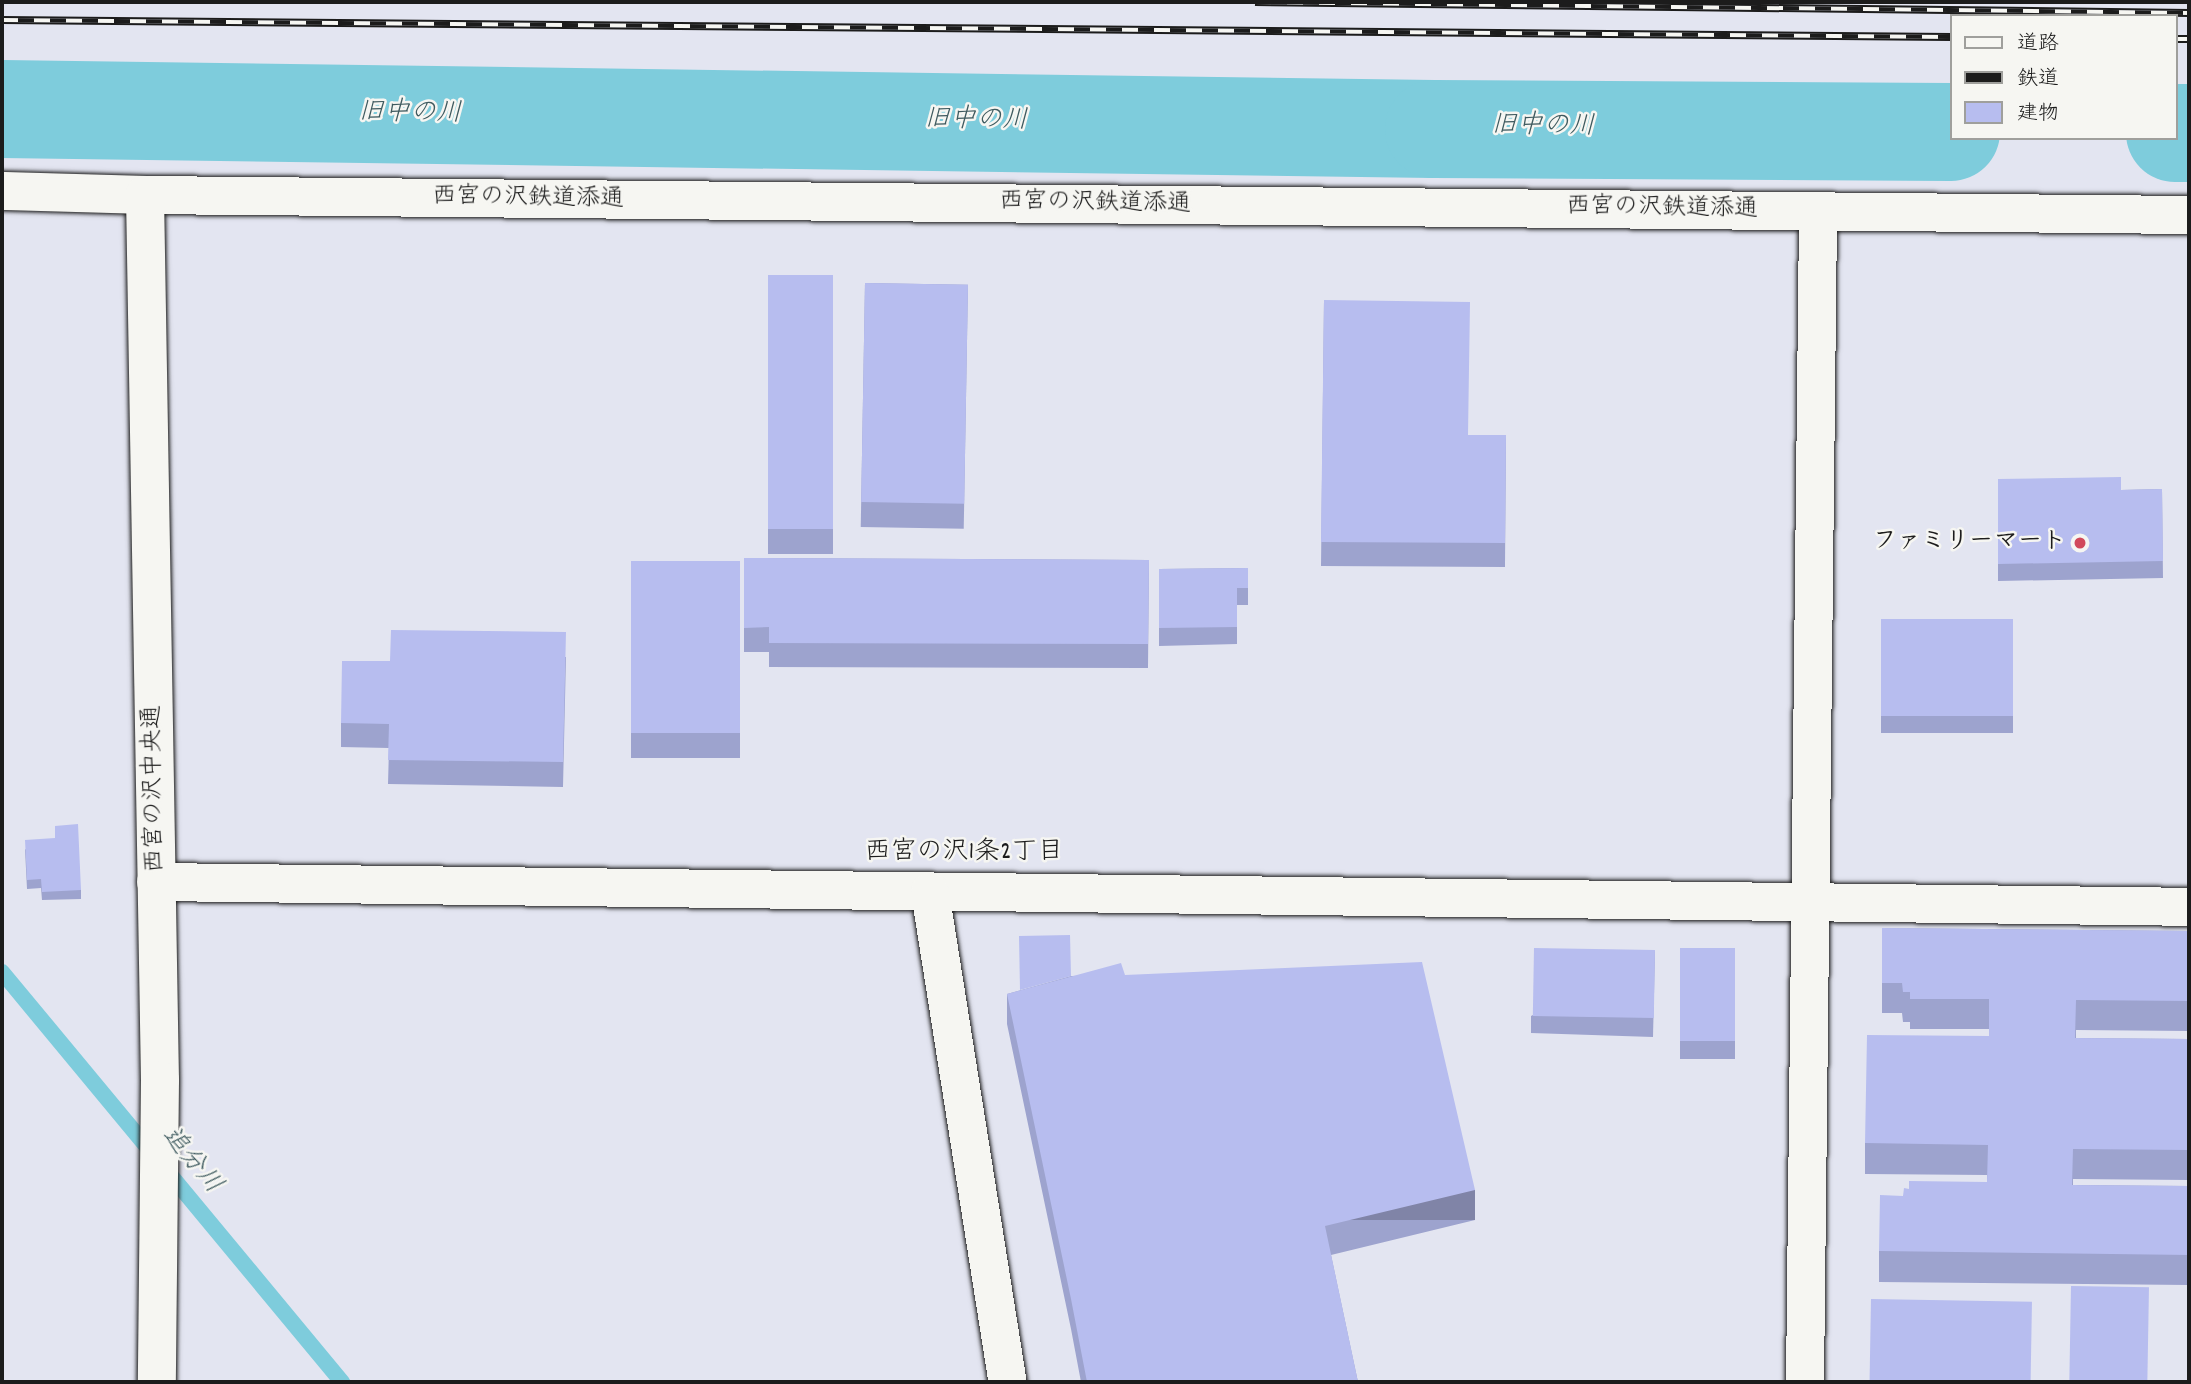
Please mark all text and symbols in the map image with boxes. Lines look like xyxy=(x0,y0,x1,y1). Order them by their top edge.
legend xyxy=(1950,14,2177,140)
text: 道路 xyxy=(2017,30,2059,60)
text: 鉄道 xyxy=(2017,65,2059,95)
water label: 旧中の川 xyxy=(358,97,462,131)
text: 建物 xyxy=(2017,100,2059,130)
water label: 旧中の川 xyxy=(924,104,1028,138)
water label: 旧中の川 xyxy=(1491,110,1595,144)
street label: 西宮の沢鉄道添通 xyxy=(432,183,624,215)
street label: 西宮の沢鉄道添通 xyxy=(999,188,1191,220)
street label: 西宮の沢鉄道添通 xyxy=(1566,193,1758,225)
place label: ファミリーマート xyxy=(1874,529,2066,557)
marker: ファミリーマート xyxy=(2072,535,2088,551)
street label: 西宮の沢中央通 xyxy=(139,705,171,873)
district label: 西宮の沢1条2丁目 xyxy=(864,837,1064,869)
water label: 追分川 xyxy=(154,1121,228,1201)

